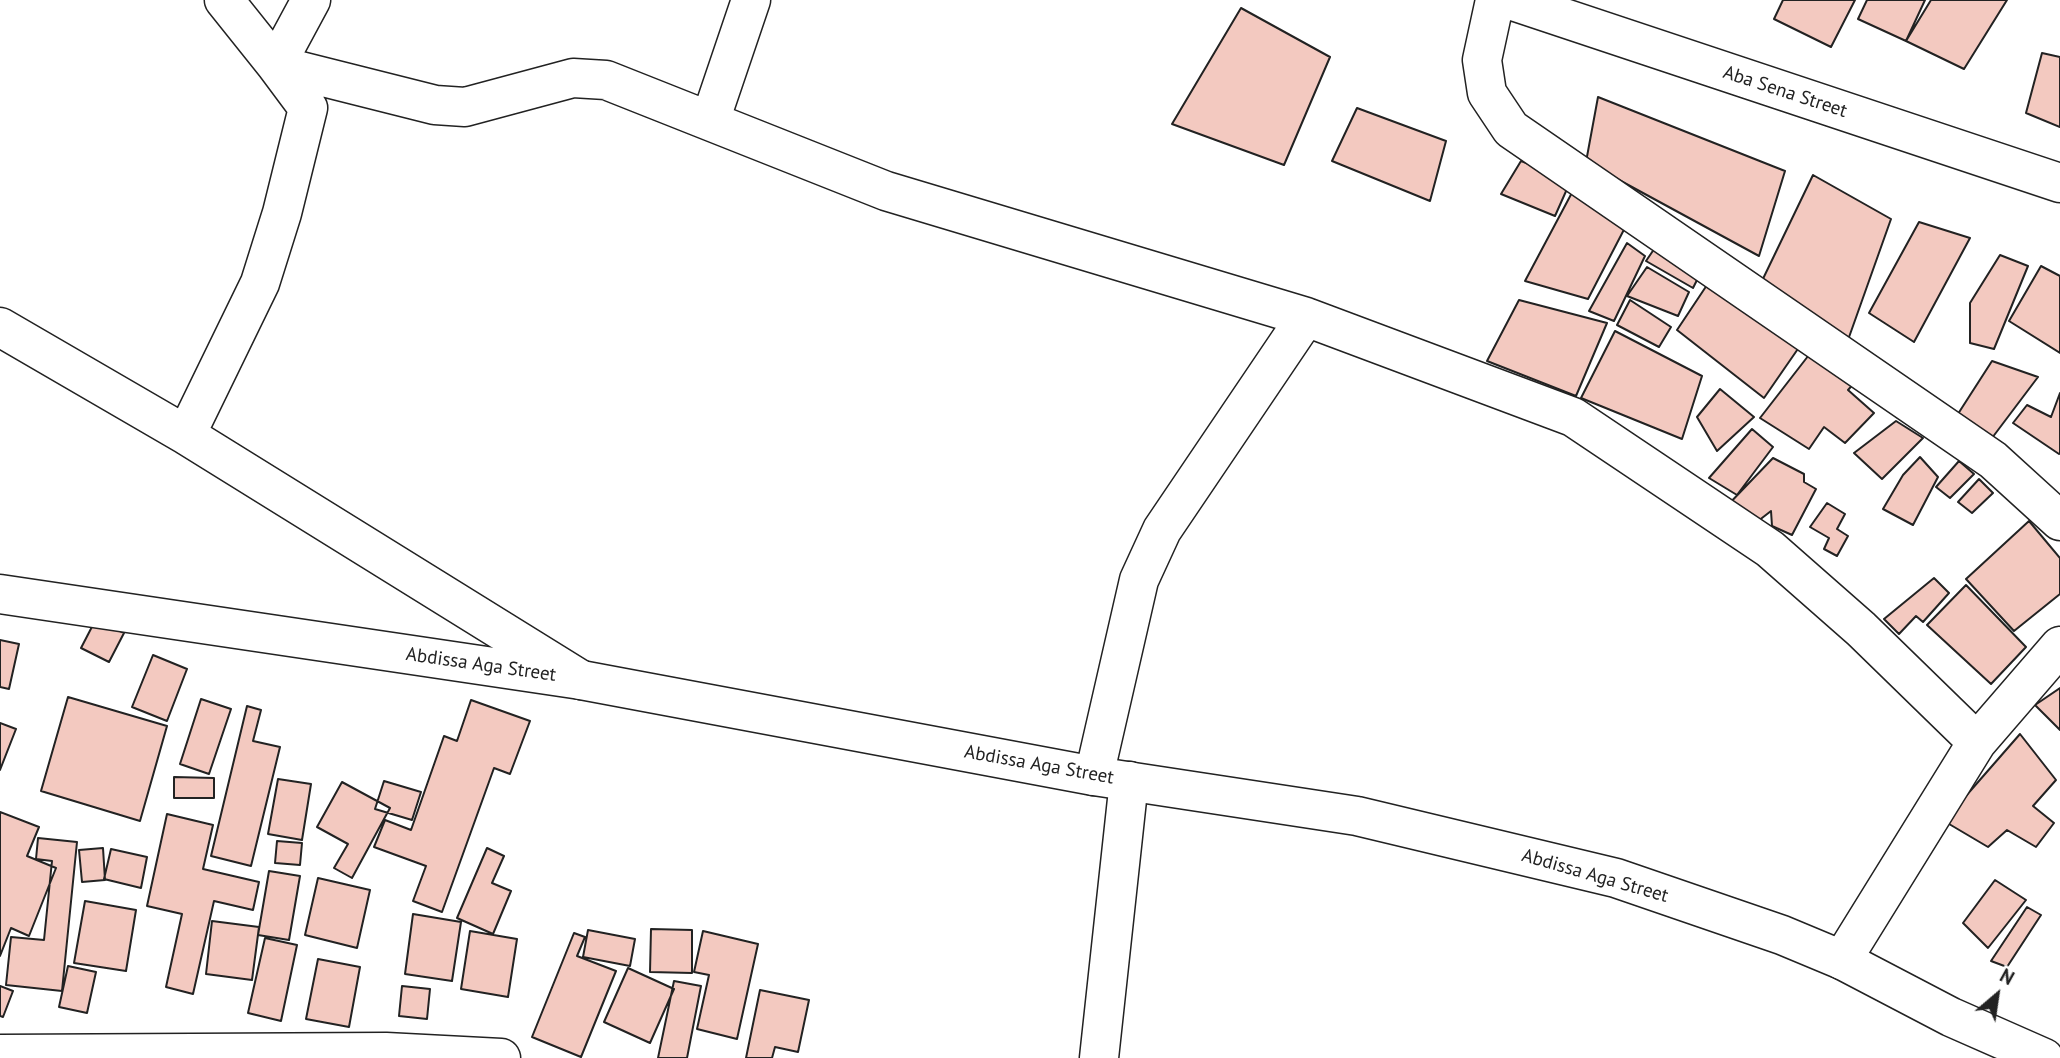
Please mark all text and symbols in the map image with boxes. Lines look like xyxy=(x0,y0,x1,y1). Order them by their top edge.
street label: Aba Sena Street xyxy=(1720,61,1850,123)
street label: Abdissa Aga Street xyxy=(405,643,557,687)
street label: Abdissa Aga Street xyxy=(963,741,1115,789)
street label: Abdissa Aga Street xyxy=(1519,844,1671,908)
north arrow xyxy=(1962,960,2032,1030)
text: N xyxy=(1996,963,2018,990)

